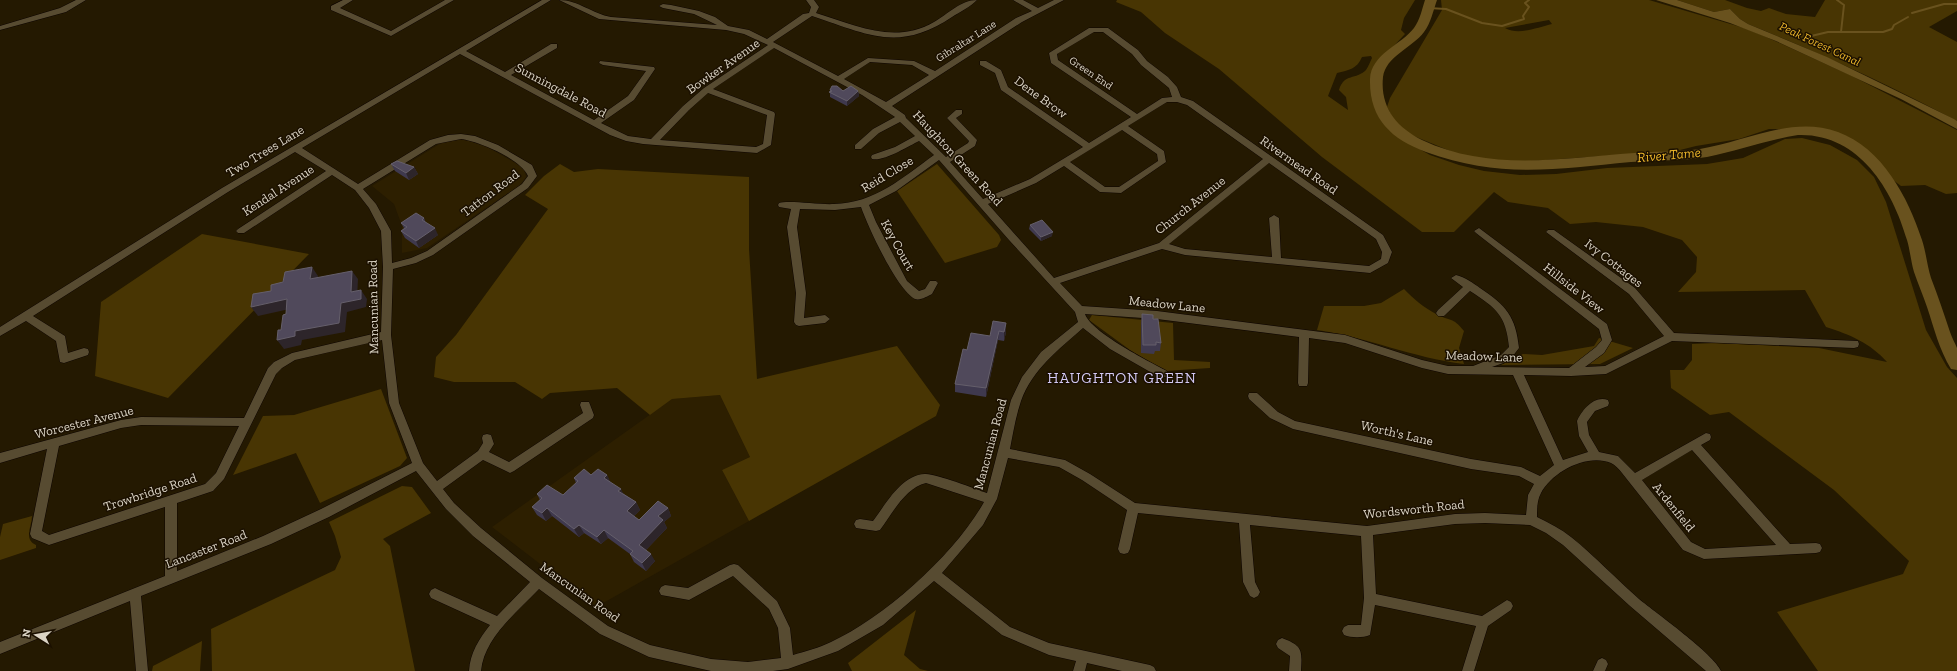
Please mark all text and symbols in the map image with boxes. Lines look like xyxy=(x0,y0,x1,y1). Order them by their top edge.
street label: Gibraltar Lane xyxy=(933,17,999,65)
water label: Peak Forest Canal xyxy=(1777,19,1863,69)
street label: Bowker Avenue xyxy=(684,35,762,97)
street label: Green End xyxy=(1067,54,1115,92)
street label: Sunningdale Road xyxy=(513,60,609,120)
street label: Dene Brow xyxy=(1012,73,1070,121)
street label: Haughton Green Road xyxy=(910,107,1006,209)
street label: Two Trees Lane xyxy=(223,122,307,180)
street label: Rivermead Road xyxy=(1257,133,1341,197)
water label: River Tame xyxy=(1636,144,1702,166)
street label: Reid Close xyxy=(858,153,916,195)
street label: Kendal Avenue xyxy=(239,161,317,219)
street label: Tatton Road xyxy=(458,166,522,220)
street label: Church Avenue xyxy=(1152,173,1228,237)
street label: Key Court xyxy=(878,217,918,273)
street label: Ivy Cottages xyxy=(1582,236,1646,291)
street label: Mancunian Road xyxy=(365,260,381,354)
street label: Hillside View xyxy=(1541,260,1607,316)
street label: Meadow Lane xyxy=(1128,293,1206,315)
street label: Meadow Lane xyxy=(1445,347,1523,365)
district label: HAUGHTON GREEN xyxy=(1047,369,1197,387)
street label: Mancunian Road xyxy=(971,397,1009,491)
street label: Worcester Avenue xyxy=(33,402,135,442)
street label: Worth's Lane xyxy=(1359,417,1435,449)
street label: Trowbridge Road xyxy=(101,470,199,514)
street label: Ardenfield xyxy=(1650,479,1698,535)
street label: Wordsworth Road xyxy=(1363,496,1465,522)
street label: Lancaster Road xyxy=(163,527,249,571)
street label: Mancunian Road xyxy=(537,559,623,625)
north arrow xyxy=(16,615,56,655)
text: N xyxy=(19,627,34,639)

